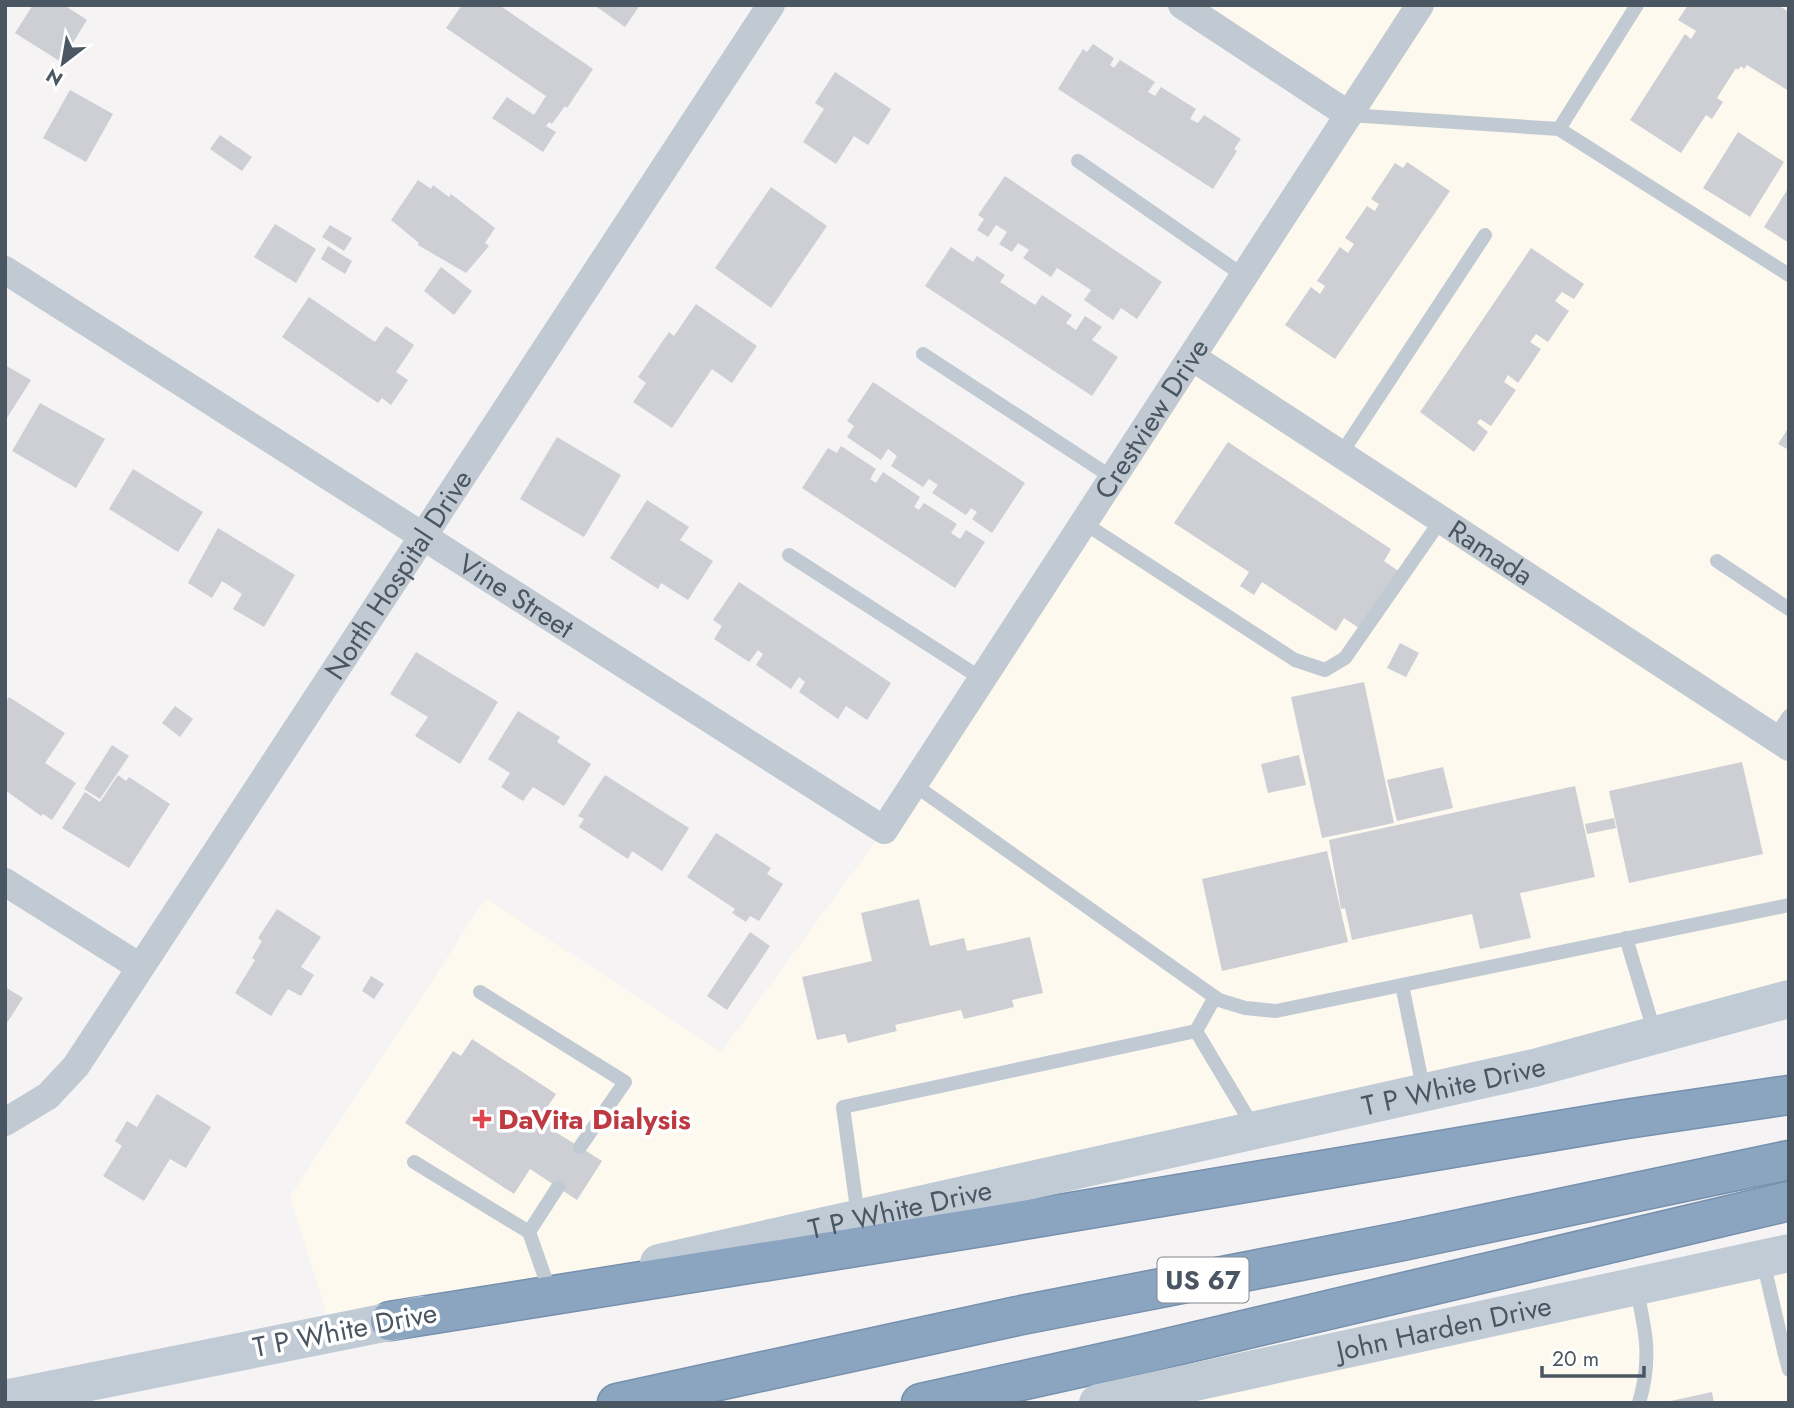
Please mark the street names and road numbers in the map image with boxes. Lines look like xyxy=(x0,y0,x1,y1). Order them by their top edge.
street label: Crestview Drive xyxy=(1084,330,1219,507)
street label: North Hospital Drive xyxy=(314,461,482,688)
street label: Ramada xyxy=(1440,509,1541,595)
street label: Vine Street xyxy=(450,543,582,648)
street label: T P White Drive xyxy=(1358,1045,1550,1126)
street label: T P White Drive xyxy=(804,1169,996,1250)
road number: US 67 xyxy=(1158,1258,1248,1302)
street label: John Harden Drive xyxy=(1329,1285,1555,1372)
street label: T P White Drive xyxy=(249,1292,441,1368)

